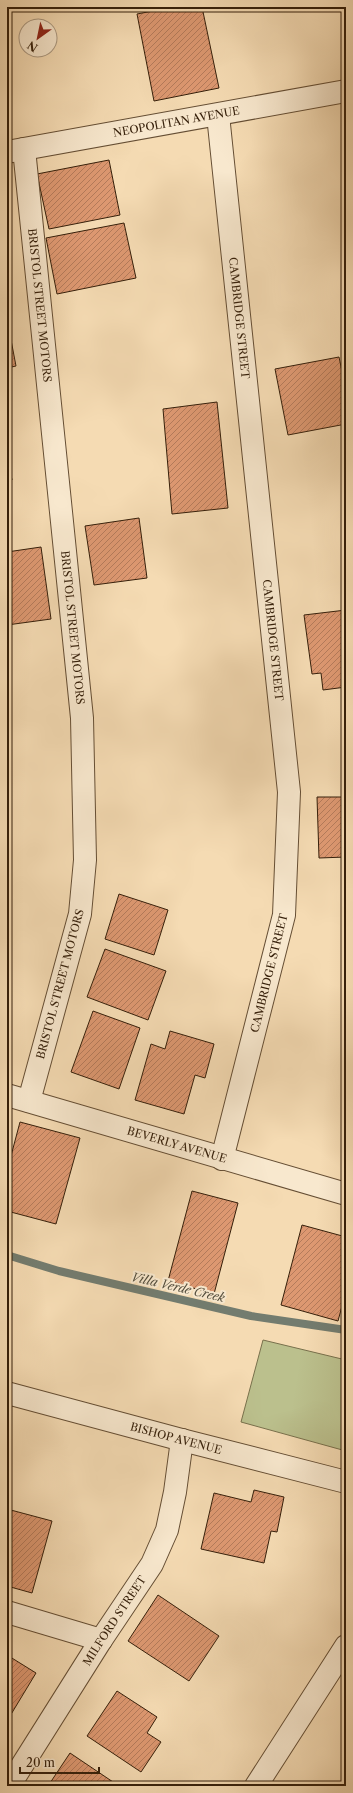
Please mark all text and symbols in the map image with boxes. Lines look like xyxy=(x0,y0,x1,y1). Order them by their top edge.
north arrow xyxy=(18,18,58,58)
text: N xyxy=(24,38,40,55)
street label: NEOPOLITAN AVENUE xyxy=(112,103,241,140)
street label: BRISTOL STREET MOTORS xyxy=(25,228,55,383)
street label: CAMBRIDGE STREET xyxy=(226,256,253,380)
street label: BRISTOL STREET MOTORS xyxy=(58,550,88,705)
street label: CAMBRIDGE STREET xyxy=(260,579,286,702)
street label: BRISTOL STREET MOTORS xyxy=(33,908,87,1060)
street label: CAMBRIDGE STREET xyxy=(247,911,291,1034)
street label: BEVERLY AVENUE xyxy=(126,1123,229,1166)
water label: Villa Verde Creek xyxy=(130,1269,227,1305)
street label: BISHOP AVENUE xyxy=(129,1419,224,1457)
street label: MILFORD STREET xyxy=(80,1572,150,1668)
scale bar xyxy=(20,1749,99,1775)
text: 20 m xyxy=(26,1755,55,1770)

